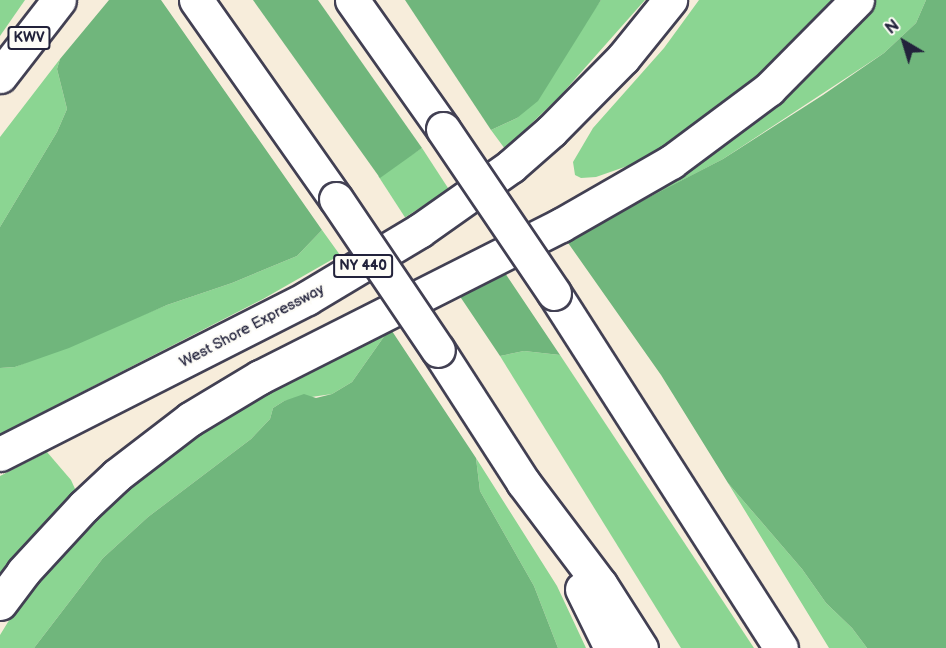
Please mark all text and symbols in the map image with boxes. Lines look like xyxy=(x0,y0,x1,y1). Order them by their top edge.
north arrow xyxy=(874,12,934,72)
text: N xyxy=(882,16,903,39)
road number: KWV xyxy=(6,27,51,49)
road number: NY 440 xyxy=(333,255,393,277)
street label: West Shore Expressway xyxy=(177,280,327,372)

